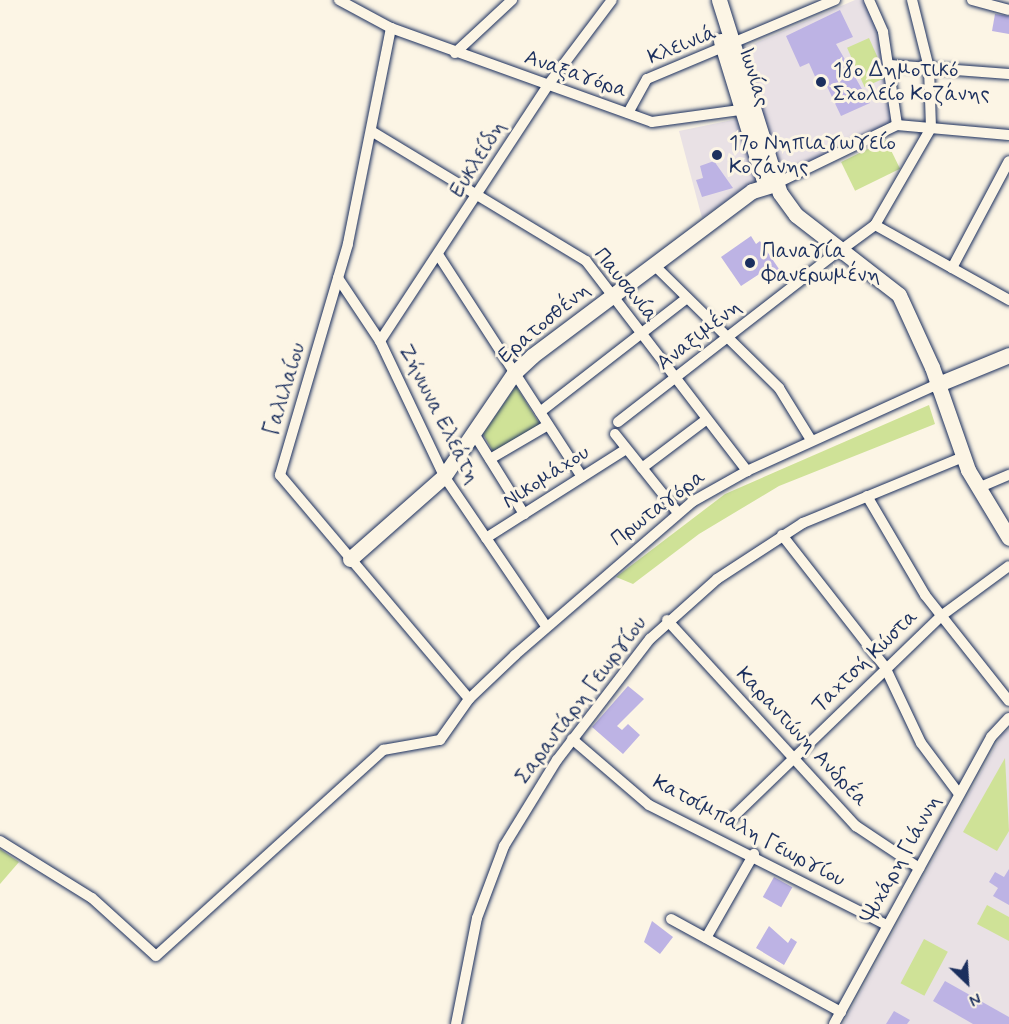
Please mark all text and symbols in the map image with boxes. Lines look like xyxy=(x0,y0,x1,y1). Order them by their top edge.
street label: Κλεινιά xyxy=(644,20,720,70)
street label: Ιωνίας xyxy=(733,44,775,110)
street label: Αναξαγόρα xyxy=(521,45,631,103)
place label: 18ο Δημοτικό Σχολείο Κοζάνης xyxy=(833,57,990,107)
marker: 18ο Δημοτικό Σχολείο Κοζάνης xyxy=(814,75,828,89)
street label: Ευκλείδη xyxy=(445,116,511,202)
place label: 17ο Νηπιαγωγείο Κοζάνης xyxy=(729,130,896,180)
marker: 17ο Νηπιαγωγείο Κοζάνης xyxy=(710,148,724,162)
place label: Παναγία Φανερωμένη xyxy=(762,238,880,288)
street label: Παυσανία xyxy=(588,243,664,327)
marker: Παναγία Φανερωμένη xyxy=(743,256,757,270)
street label: Ερατοσθένη xyxy=(493,277,595,369)
street label: Αναξιμένη xyxy=(652,294,746,376)
street label: Γαλιλαίου xyxy=(259,339,311,439)
street label: Ζήνωνα Ελεάτη xyxy=(393,340,485,488)
street label: Νικομάχου xyxy=(498,440,594,514)
street label: Πρωταγόρα xyxy=(606,464,710,552)
street label: Ταχτσή Κώστα xyxy=(807,604,923,718)
street label: Σαραντάρη Γεωργίου xyxy=(510,611,652,789)
street label: Καραντώνη Ανδρέα xyxy=(731,662,873,812)
street label: Κατσίμπαλη Γεωργίου xyxy=(648,770,850,892)
street label: Ψυχάρη Γιάννη xyxy=(856,791,946,927)
north arrow xyxy=(937,952,997,1012)
text: N xyxy=(966,987,984,1011)

